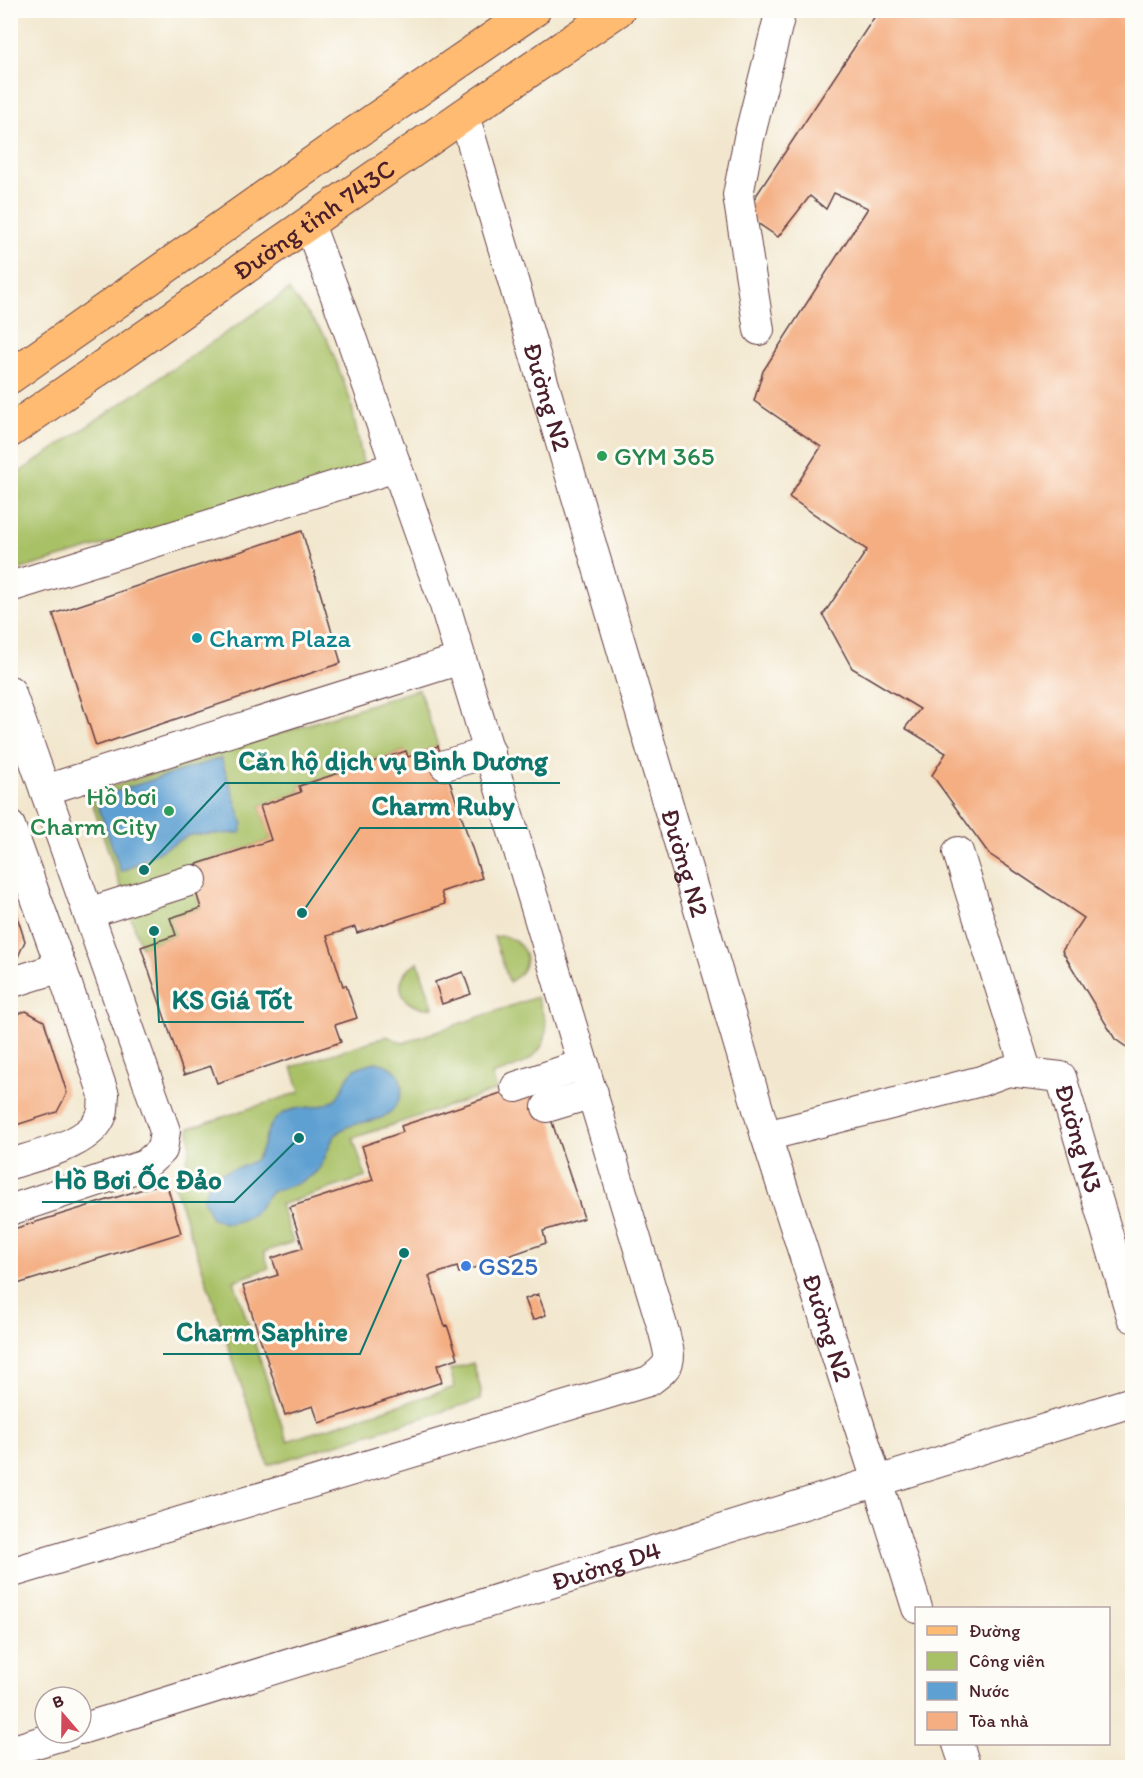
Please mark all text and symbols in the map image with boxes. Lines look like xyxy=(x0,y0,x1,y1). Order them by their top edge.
street label: Đường tỉnh 743C xyxy=(227,152,401,287)
street label: Đường N2 xyxy=(516,339,579,455)
place label: GYM 365 xyxy=(614,440,714,472)
marker: GYM 365 xyxy=(595,449,609,463)
place label: Charm Plaza xyxy=(209,622,352,654)
marker: Charm Plaza xyxy=(190,631,204,645)
callout: Căn hộ dịch vụ Bình Dương xyxy=(225,738,560,783)
text: Căn hộ dịch vụ Bình Dương xyxy=(238,744,549,777)
place label: Hồ bơi Charm City xyxy=(30,780,157,842)
callout: Charm Ruby xyxy=(360,783,527,828)
text: Charm Ruby xyxy=(371,789,515,822)
marker: Hồ bơi Charm City xyxy=(162,804,176,818)
street label: Đường N2 xyxy=(654,805,716,921)
callout: KS Giá Tốt xyxy=(159,977,304,1022)
text: KS Giá Tốt xyxy=(172,983,292,1016)
street label: Đường N3 xyxy=(1048,1080,1110,1197)
callout: Hồ Bơi Ốc Đảo xyxy=(42,1157,234,1202)
text: Hồ Bơi Ốc Đảo xyxy=(54,1163,222,1196)
place label: GS25 xyxy=(478,1250,538,1282)
marker: GS25 xyxy=(459,1259,473,1273)
street label: Đường N2 xyxy=(795,1270,860,1386)
callout: Charm Saphire xyxy=(163,1309,360,1354)
text: Charm Saphire xyxy=(176,1315,348,1348)
street label: Đường D4 xyxy=(547,1533,665,1598)
legend xyxy=(915,1607,1110,1745)
text: Đường xyxy=(969,1620,1021,1642)
text: Công viên xyxy=(969,1650,1045,1672)
text: Nước xyxy=(969,1680,1009,1702)
north arrow xyxy=(33,1685,93,1745)
text: B xyxy=(50,1690,67,1712)
text: Tòa nhà xyxy=(969,1710,1029,1732)

